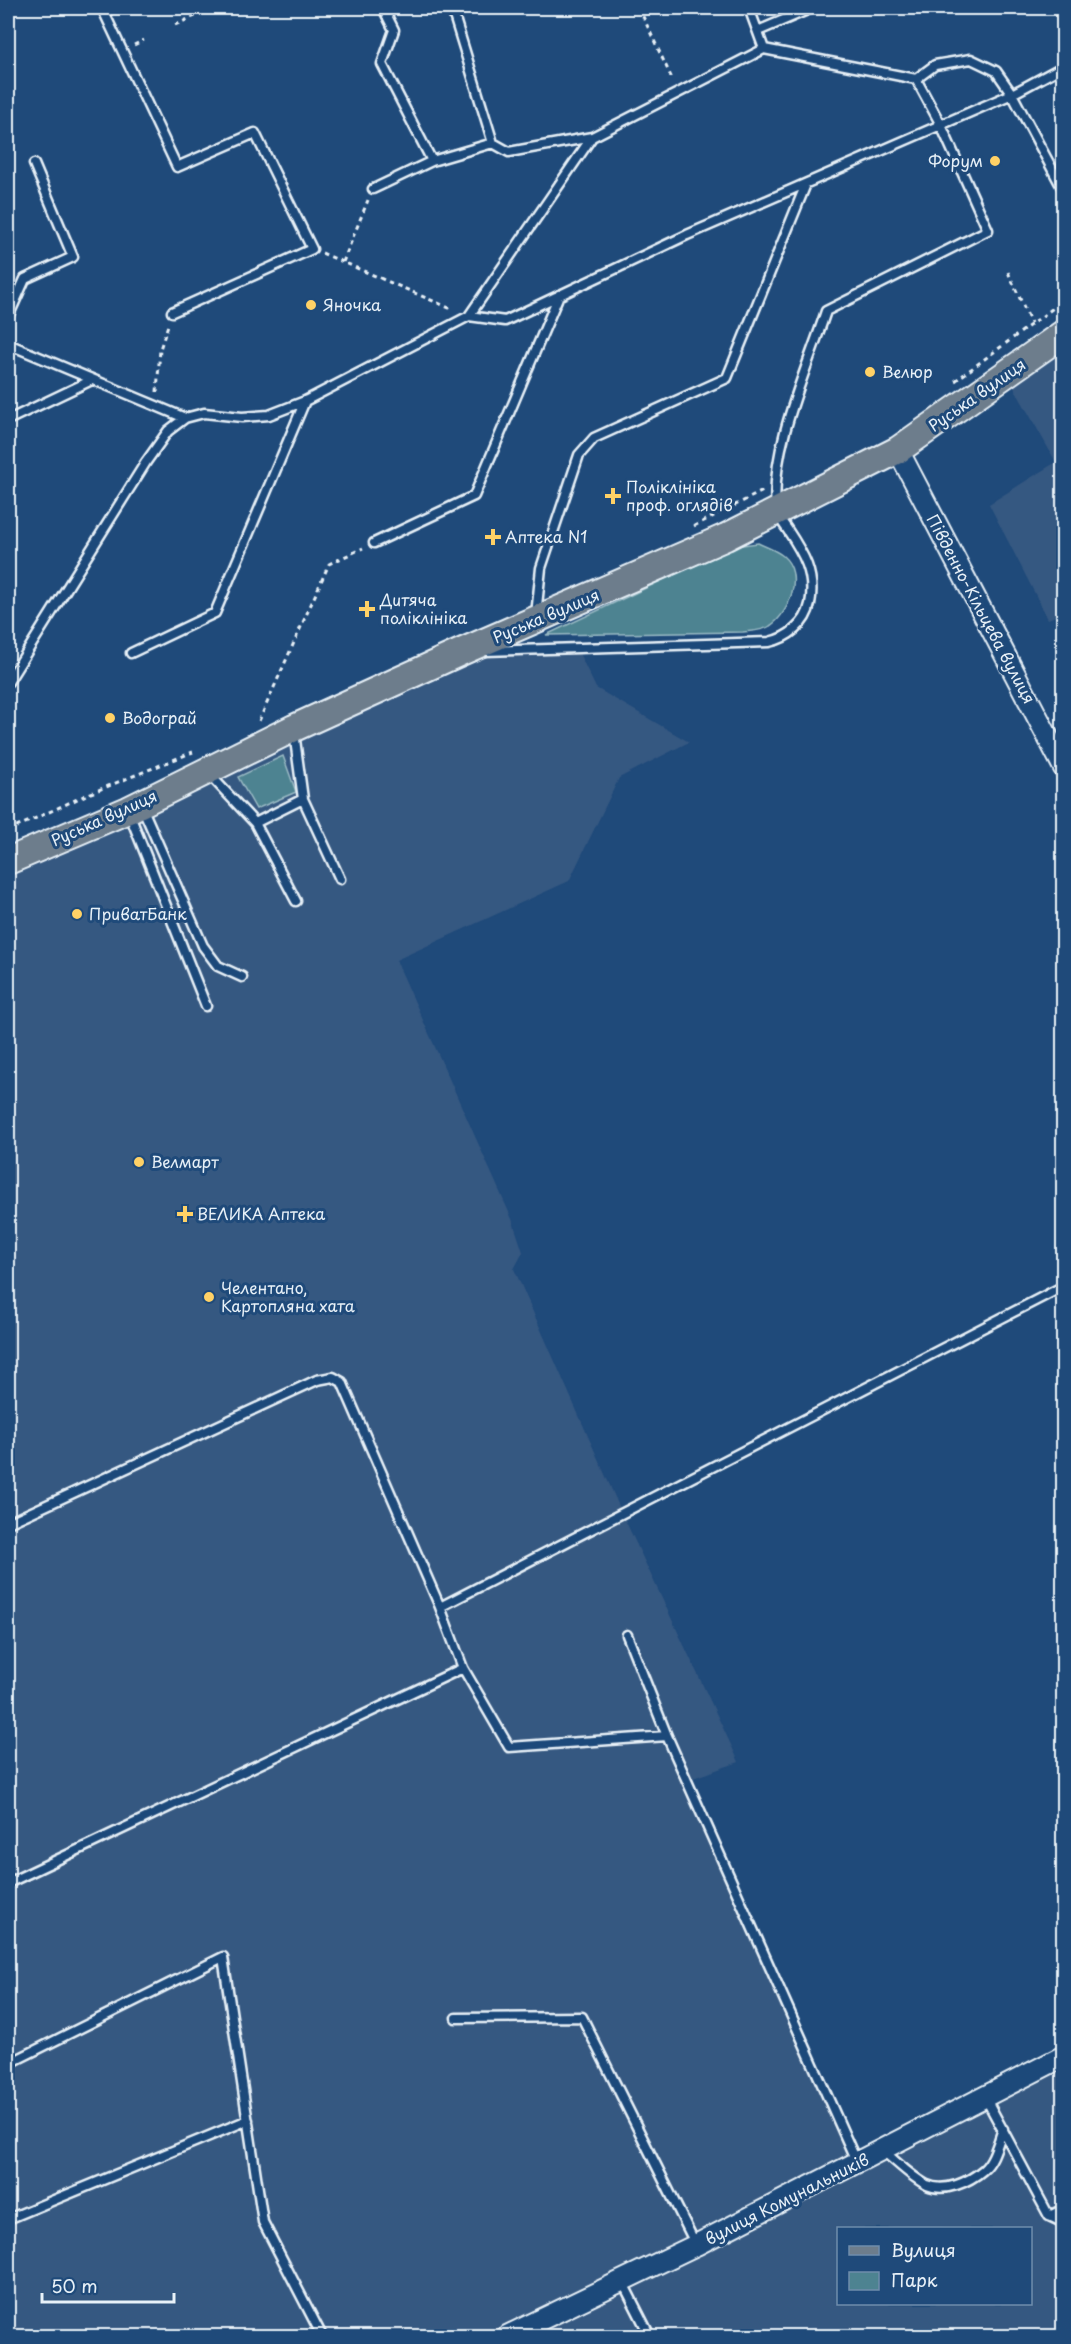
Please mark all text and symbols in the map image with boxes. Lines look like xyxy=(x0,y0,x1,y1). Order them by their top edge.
place label: Форум xyxy=(928,148,983,172)
marker: Форум xyxy=(988,154,1002,168)
place label: Яночка xyxy=(323,292,381,316)
marker: Яночка xyxy=(304,298,318,312)
street label: Руська вулиця xyxy=(923,352,1030,437)
place label: Велюр xyxy=(882,359,933,383)
marker: Велюр xyxy=(863,365,877,379)
place label: Поліклініка проф. оглядів xyxy=(626,474,733,516)
marker: Поліклініка проф. оглядів xyxy=(604,487,622,505)
street label: Південно-Кільцева вулиця xyxy=(922,510,1042,708)
place label: Аптека N1 xyxy=(505,524,588,548)
marker: Аптека N1 xyxy=(486,530,500,544)
street label: Руська вулиця xyxy=(489,582,603,648)
place label: Дитяча поліклініка xyxy=(379,587,467,629)
marker: Дитяча поліклініка xyxy=(358,600,376,618)
place label: Водограй xyxy=(122,705,197,729)
marker: Водограй xyxy=(103,711,117,725)
street label: Руська вулиця xyxy=(47,783,160,851)
place label: ПриватБанк xyxy=(89,901,187,925)
marker: ПриватБанк xyxy=(70,907,84,921)
place label: Велмарт xyxy=(151,1149,219,1173)
marker: Велмарт xyxy=(132,1155,146,1169)
place label: ВЕЛИКА Аптека xyxy=(197,1201,325,1225)
marker: ВЕЛИКА Аптека xyxy=(178,1207,192,1221)
place label: Челентано, Картопляна хата xyxy=(221,1275,355,1317)
marker: Челентано, Картопляна хата xyxy=(202,1290,216,1304)
street label: вулиця Комунальників xyxy=(700,2146,873,2250)
legend xyxy=(837,2227,1032,2305)
text: Вулиця xyxy=(891,2236,956,2263)
scale bar xyxy=(42,2266,174,2304)
text: Парк xyxy=(891,2266,938,2293)
text: 50 m xyxy=(51,2272,98,2299)

